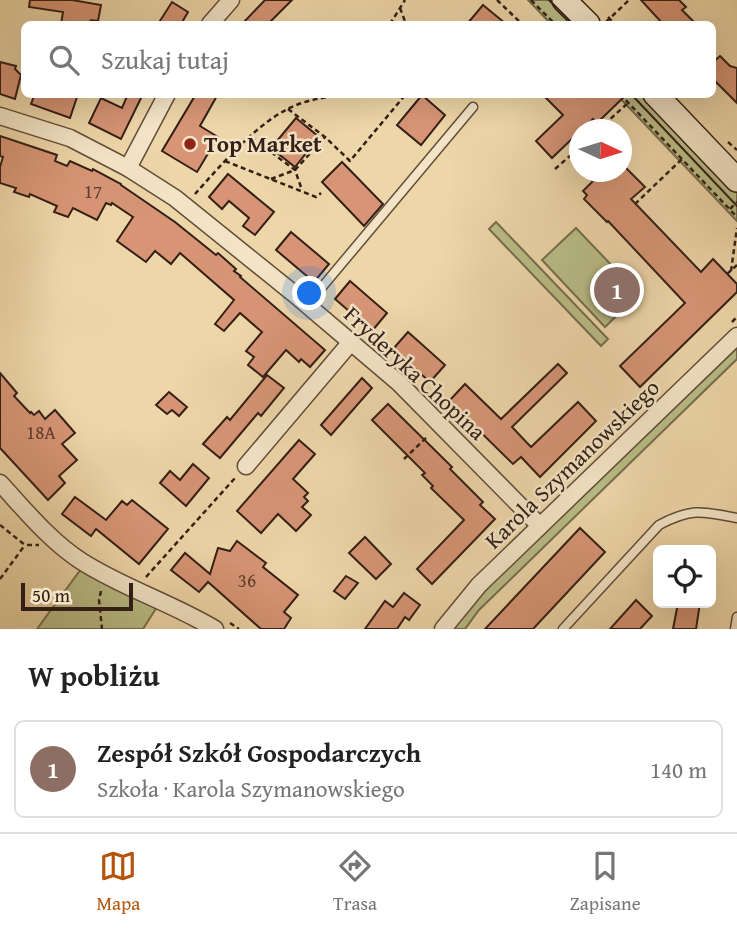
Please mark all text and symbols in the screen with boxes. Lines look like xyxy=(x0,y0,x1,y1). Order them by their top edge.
search box xyxy=(21,21,716,98)
text: Szukaj tutaj xyxy=(101,40,229,79)
icon: search xyxy=(45,41,83,79)
north arrow xyxy=(569,119,632,182)
place label: Top Market xyxy=(204,127,322,160)
marker: Top Market xyxy=(182,136,198,152)
house number: 17 xyxy=(84,177,102,205)
pin: 1 xyxy=(594,264,640,316)
your location xyxy=(292,276,326,310)
street label: Fryderyka Chopina xyxy=(337,298,494,447)
street label: Karola Szymanowskiego xyxy=(477,371,667,556)
house number: 18A xyxy=(26,418,56,446)
map controls xyxy=(653,545,716,608)
button: locate xyxy=(653,545,716,608)
house number: 36 xyxy=(238,566,256,594)
scale bar xyxy=(21,580,133,612)
text: 50 m xyxy=(32,581,70,609)
text: W pobliżu xyxy=(28,653,160,697)
text: Zespół Szkół Gospodarczych xyxy=(97,733,421,772)
text: 1 xyxy=(47,753,59,786)
text: 140 m xyxy=(650,753,707,786)
text: Szkoła · Karola Szymanowskiego xyxy=(97,772,405,805)
tab: Mapa xyxy=(96,847,140,917)
tab: Trasa xyxy=(333,847,377,917)
tab: Zapisane xyxy=(570,847,641,917)

